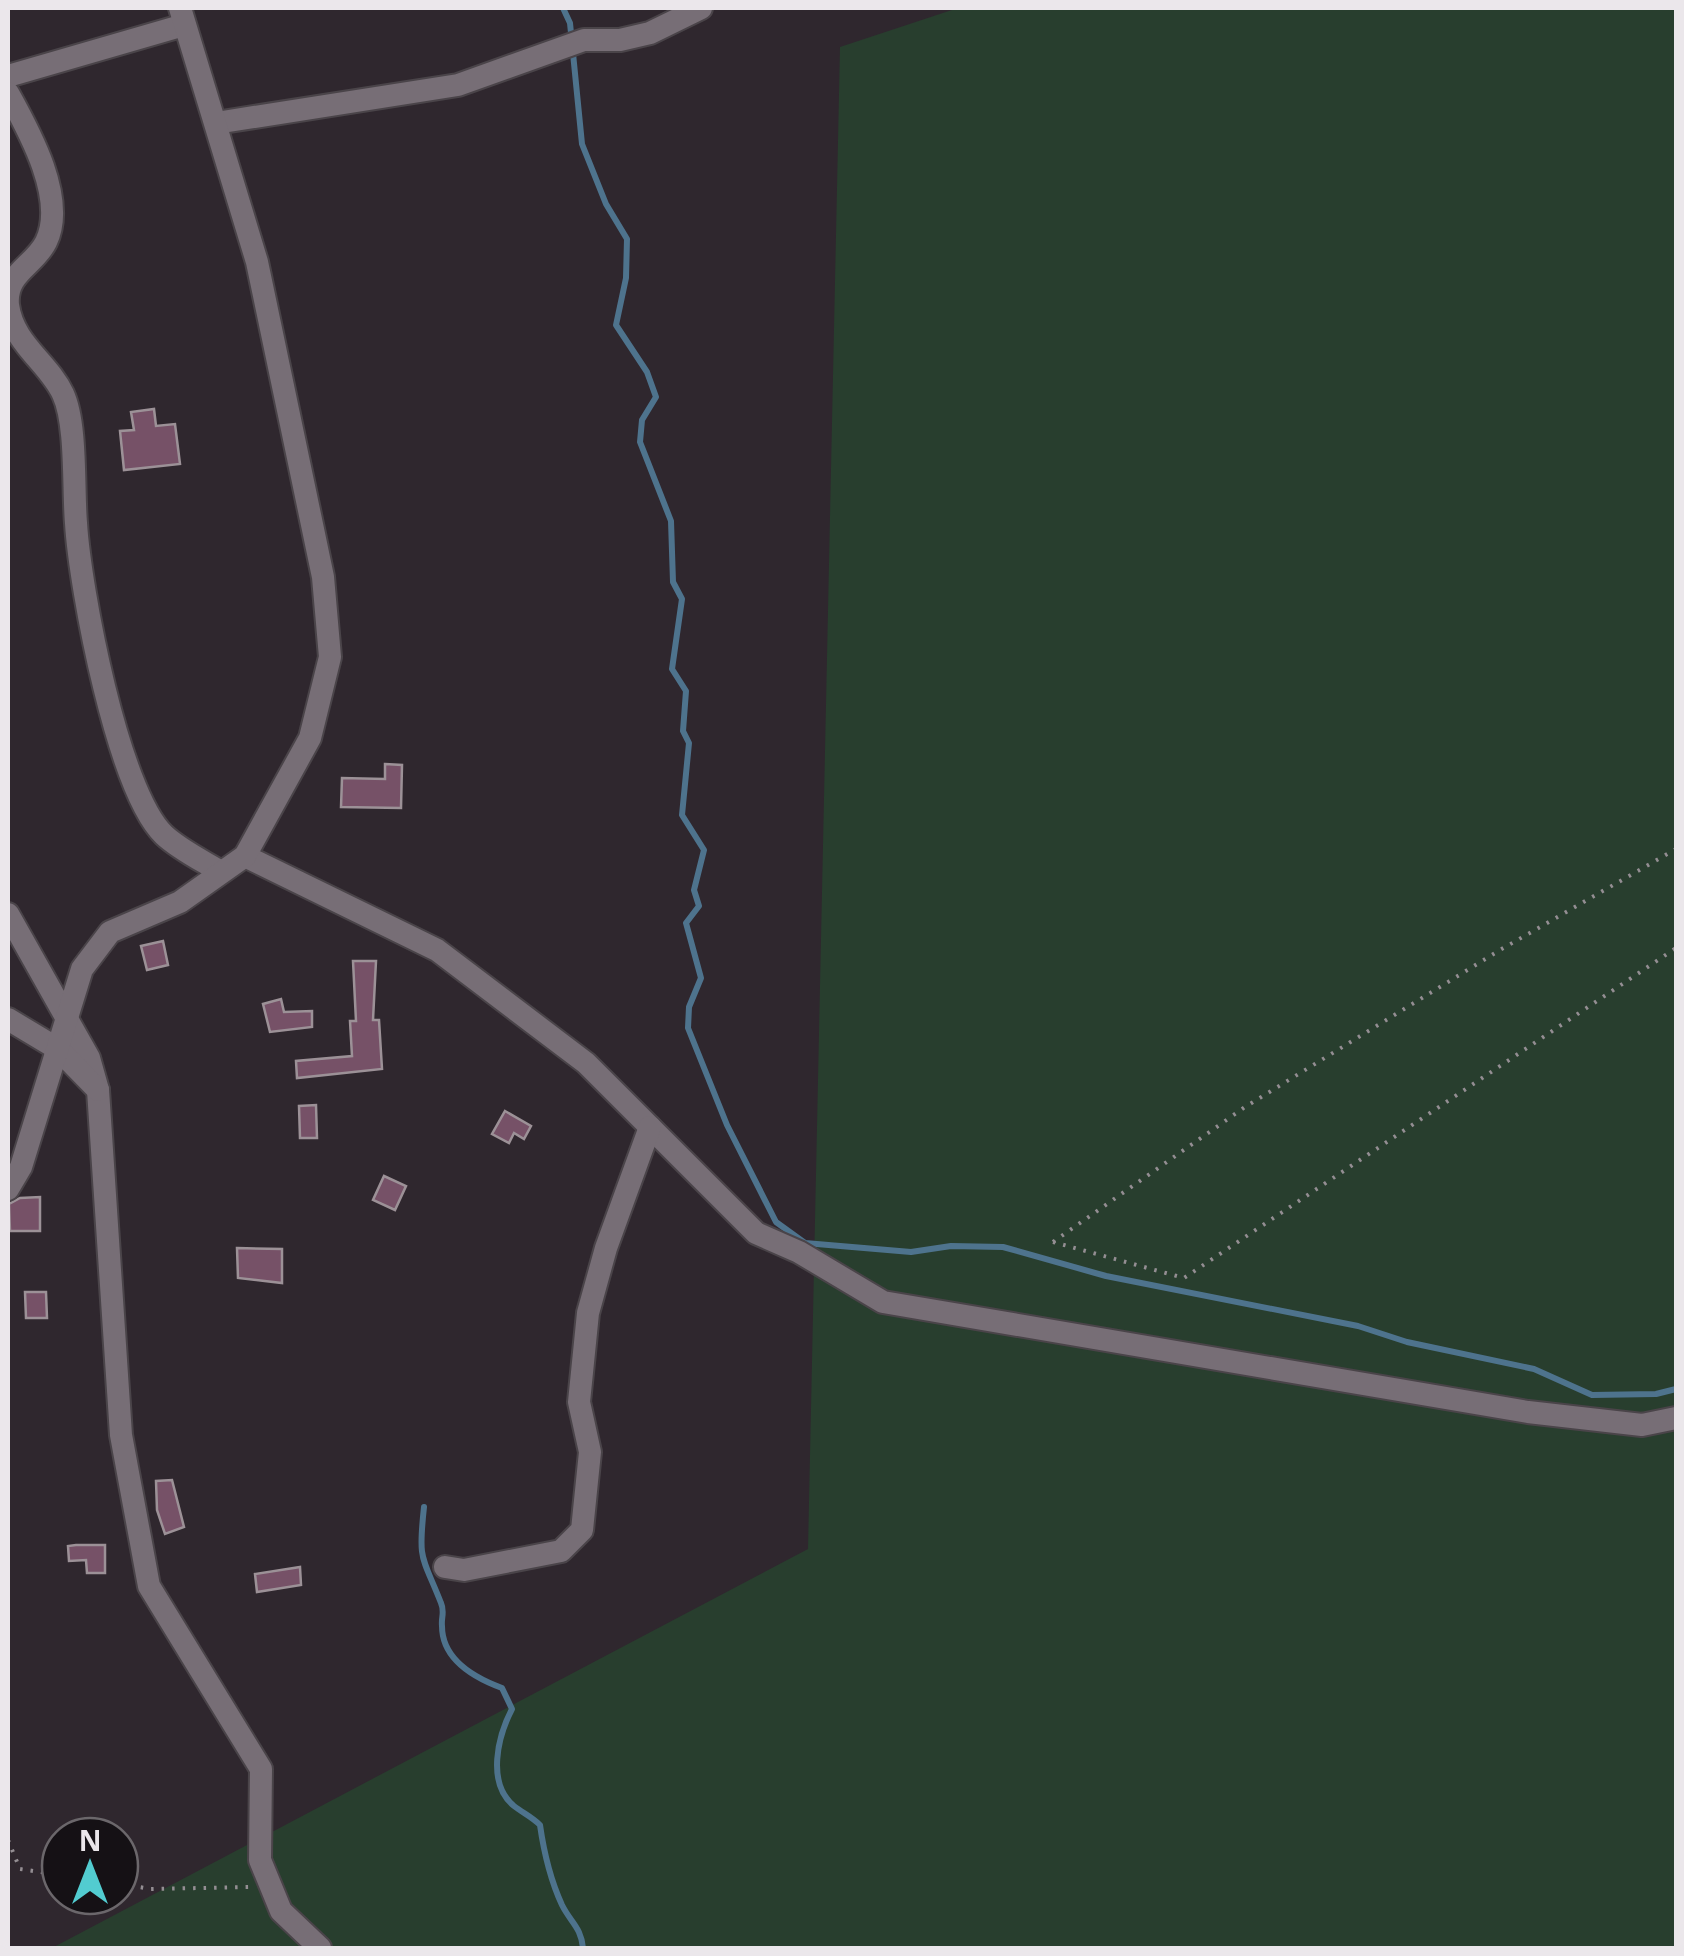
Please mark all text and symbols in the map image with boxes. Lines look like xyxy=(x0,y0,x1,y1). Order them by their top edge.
north arrow xyxy=(40,1816,140,1916)
text: N xyxy=(79,1821,101,1859)

